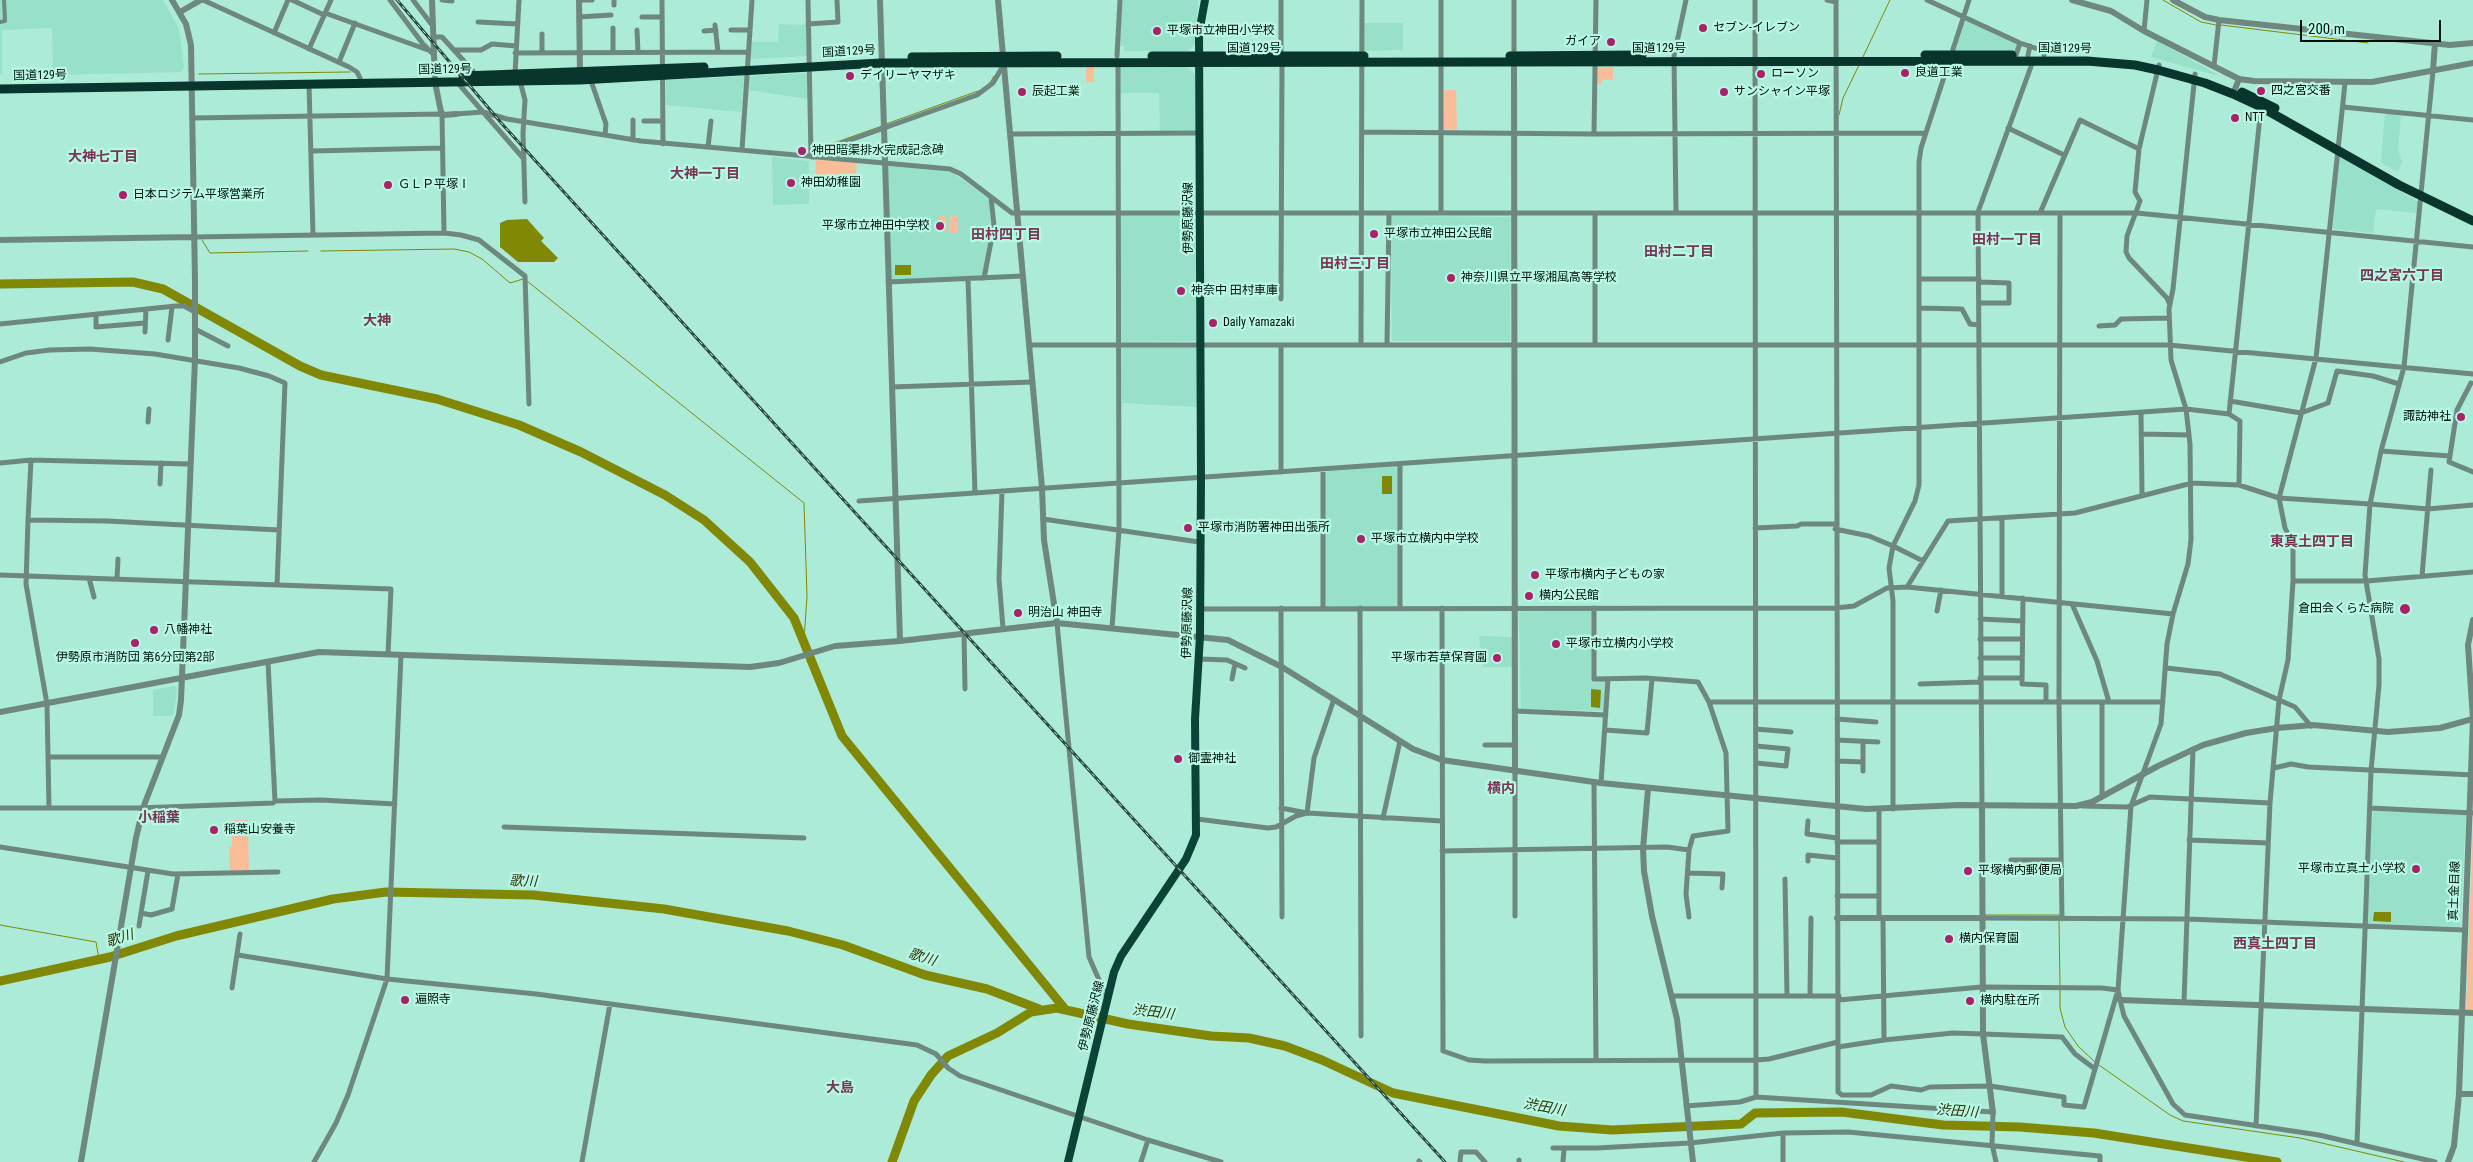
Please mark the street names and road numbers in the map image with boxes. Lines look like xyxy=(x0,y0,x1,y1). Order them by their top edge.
street label: 国道129号 xyxy=(2038,41,2092,57)
street label: 国道129号 xyxy=(1227,42,1281,56)
street label: 国道129号 xyxy=(1632,42,1686,56)
street label: 国道129号 xyxy=(822,43,876,61)
street label: 国道129号 xyxy=(418,62,472,78)
street label: 国道129号 xyxy=(13,68,67,84)
street label: 伊勢原藤沢線 xyxy=(1182,182,1196,254)
street label: 伊勢原藤沢線 xyxy=(1180,587,1196,659)
street label: 真土金目線 xyxy=(2447,861,2463,921)
street label: 伊勢原藤沢線 xyxy=(1076,979,1108,1053)

